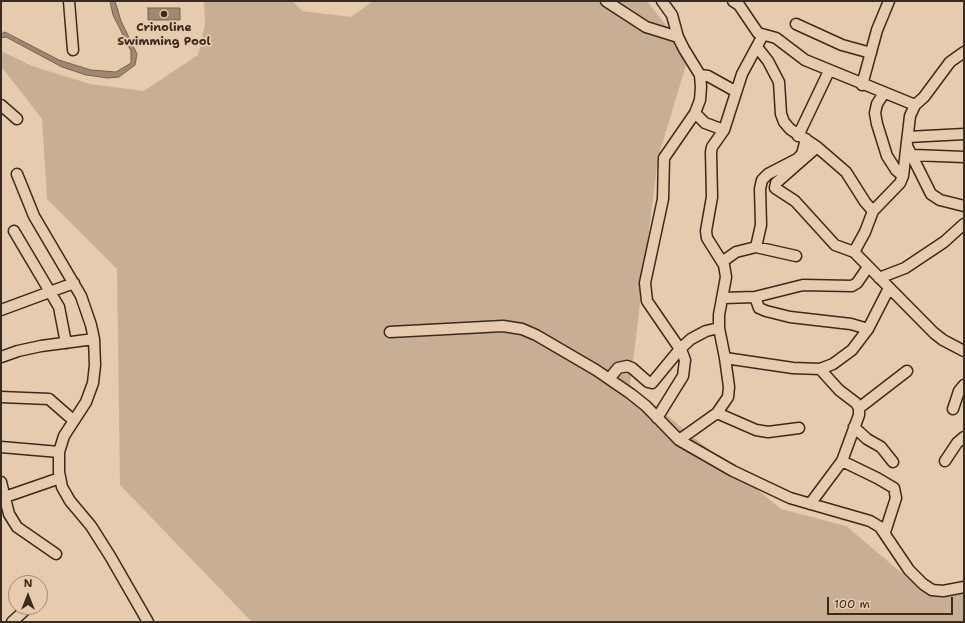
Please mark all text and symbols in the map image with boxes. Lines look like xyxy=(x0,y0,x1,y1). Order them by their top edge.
marker: Crinoline Swimming Pool xyxy=(159,9,169,19)
place label: Crinoline Swimming Pool xyxy=(117,21,211,49)
north arrow xyxy=(8,575,48,615)
text: N xyxy=(24,576,32,591)
scale bar xyxy=(829,589,955,615)
text: 100 m xyxy=(834,596,870,612)

